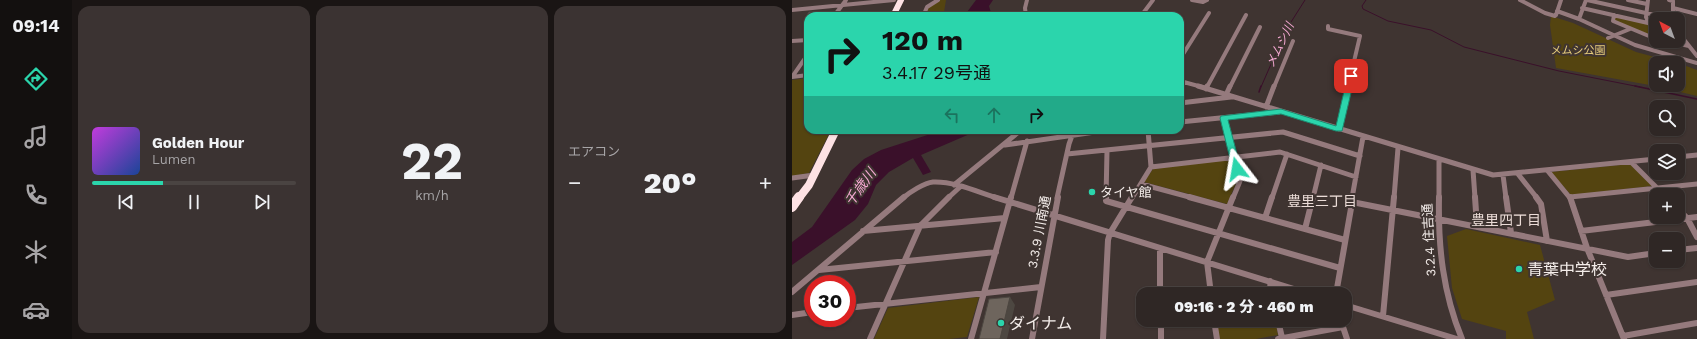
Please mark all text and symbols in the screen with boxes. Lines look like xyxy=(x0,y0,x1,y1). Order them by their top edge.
north arrow xyxy=(1649,12,1685,48)
map controls xyxy=(1649,12,1685,268)
text: 09:14 xyxy=(12,15,60,36)
water label: メムシ川 xyxy=(1263,19,1298,70)
text: 120 m xyxy=(882,24,963,57)
icon: right xyxy=(816,28,868,80)
park label: メムシ公園 xyxy=(1551,44,1606,57)
button: sound xyxy=(1649,56,1685,92)
pin xyxy=(1334,59,1368,93)
text: 3.4.17 29号通 xyxy=(882,62,991,83)
icon: directions xyxy=(22,65,50,93)
icon: arrive xyxy=(1340,65,1362,87)
button: search xyxy=(1649,100,1685,136)
icon: left xyxy=(941,104,963,126)
icon: ahead xyxy=(983,104,1005,126)
icon: right xyxy=(1025,104,1047,126)
icon: music xyxy=(22,123,50,151)
text: 22 xyxy=(401,131,463,192)
text: Golden Hour xyxy=(152,134,244,152)
text: エアコン xyxy=(568,144,620,159)
button: layers xyxy=(1649,144,1685,180)
position arrow xyxy=(1216,148,1258,190)
text: Lumen xyxy=(152,152,196,167)
water label: 千歳川 xyxy=(841,164,880,209)
text: 20° xyxy=(644,165,696,200)
text: − xyxy=(568,170,581,195)
text: + xyxy=(759,170,772,195)
icon: phone xyxy=(22,181,50,209)
place label: タイヤ館 xyxy=(1100,185,1152,200)
marker: タイヤ館 xyxy=(1087,187,1097,197)
text: km/h xyxy=(415,188,449,203)
button: + xyxy=(1649,188,1685,224)
icon: previous xyxy=(115,191,137,213)
icon: pause xyxy=(183,191,205,213)
icon: next xyxy=(251,191,273,213)
district label: 豊里三丁目 xyxy=(1287,193,1357,209)
street label: 3.3.9 川南通 xyxy=(1025,194,1053,270)
street label: 3.2.4 住吉通 xyxy=(1420,203,1438,277)
district label: 豊里四丁目 xyxy=(1471,212,1541,228)
button: − xyxy=(1649,232,1685,268)
icon: climate xyxy=(22,238,50,266)
place label: 青葉中学校 xyxy=(1527,260,1607,279)
marker: 青葉中学校 xyxy=(1514,264,1524,274)
speed limit sign: 30 xyxy=(804,275,856,327)
icon: car xyxy=(22,296,50,324)
text: 09:16 · 2 分 · 460 m xyxy=(1174,298,1314,316)
place label: ダイナム xyxy=(1009,314,1072,333)
marker: ダイナム xyxy=(996,318,1006,328)

